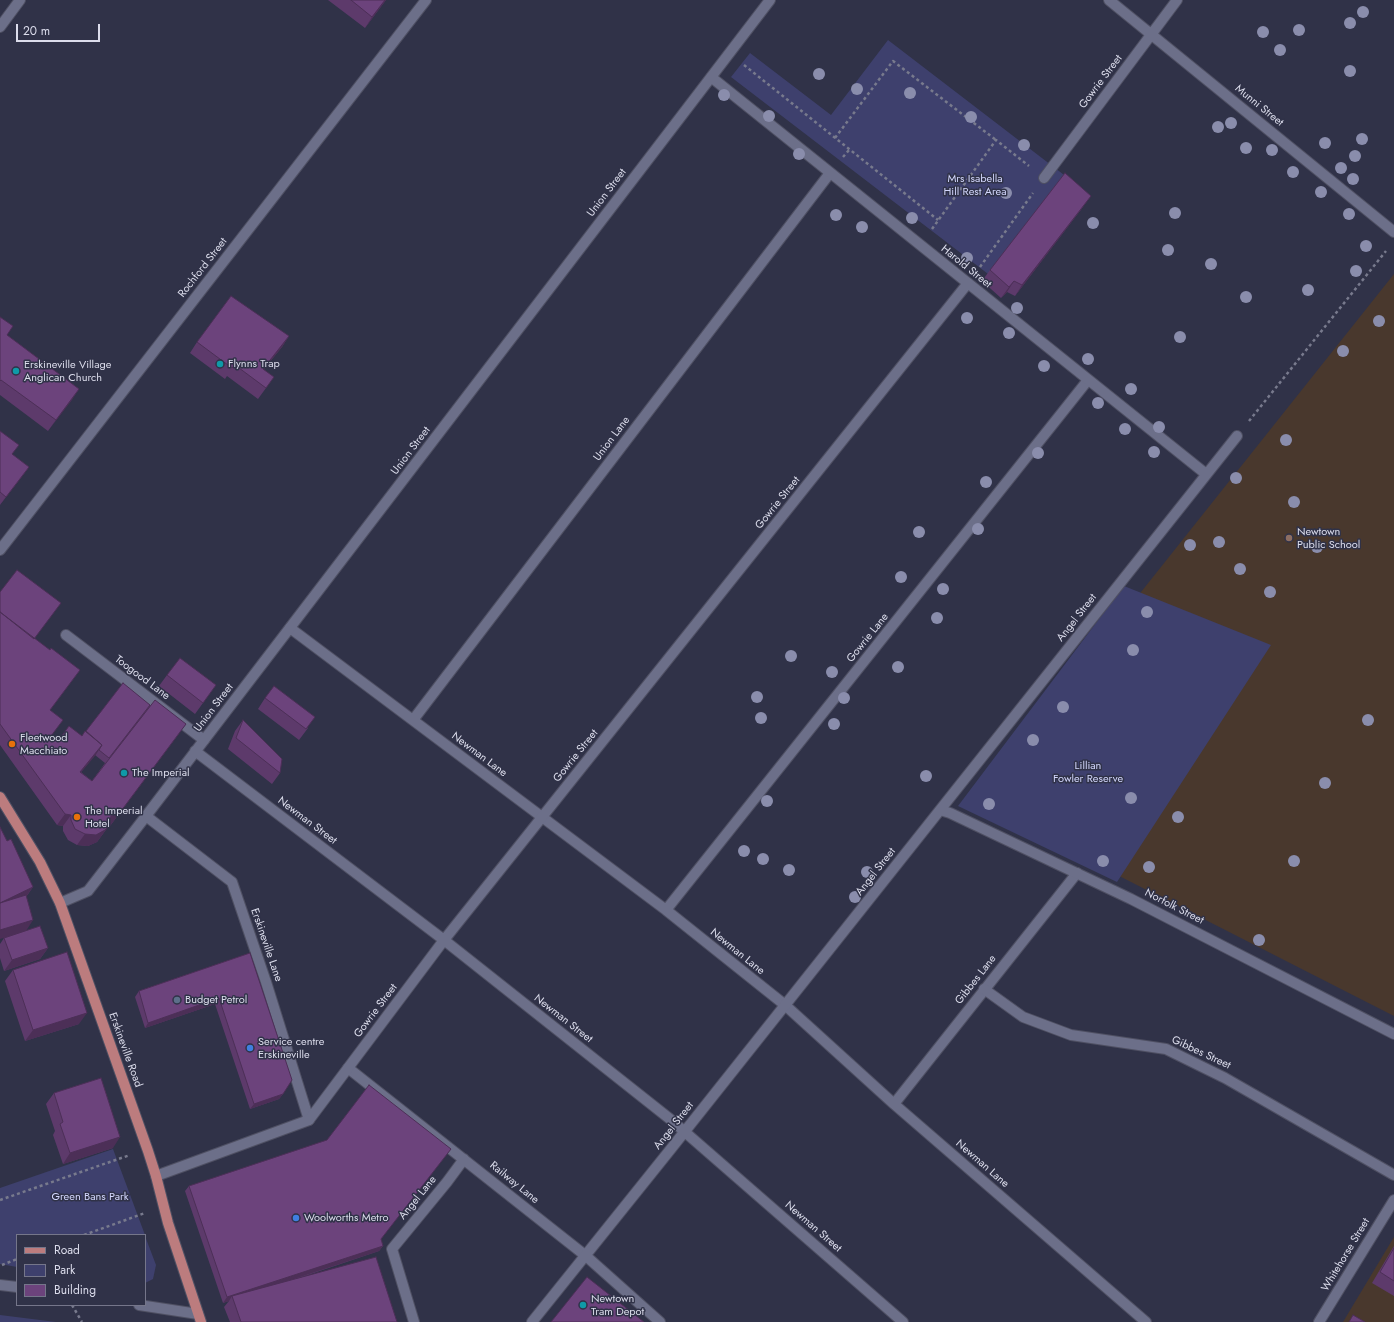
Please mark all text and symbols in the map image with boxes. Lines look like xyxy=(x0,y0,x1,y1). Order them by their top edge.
scale bar xyxy=(18,16,102,42)
text: 20 m xyxy=(23,22,50,40)
street label: Gowrie Street xyxy=(1077,53,1125,111)
street label: Munni Street xyxy=(1232,82,1286,130)
street label: Union Street xyxy=(585,166,629,220)
park label: Mrs Isabella Hill Rest Area xyxy=(943,172,1007,198)
street label: Rochford Street xyxy=(176,236,230,300)
street label: Harold Street xyxy=(938,243,994,291)
place label: Flynns Trap xyxy=(228,357,280,371)
place label: Erskineville Village Anglican Church xyxy=(24,358,111,384)
marker: Flynns Trap xyxy=(215,359,225,369)
marker: Erskineville Village Anglican Church xyxy=(11,366,21,376)
street label: Union Lane xyxy=(591,414,633,464)
street label: Union Street xyxy=(389,424,433,478)
street label: Gowrie Street xyxy=(753,474,803,532)
place label: Newtown Public School xyxy=(1297,525,1360,551)
marker: Newtown Public School xyxy=(1284,533,1294,543)
street label: Angel Street xyxy=(1054,591,1100,645)
street label: Gowrie Lane xyxy=(844,611,892,665)
street label: Toogood Lane xyxy=(112,653,172,703)
street label: Union Street xyxy=(192,681,236,735)
street label: Gowrie Street xyxy=(551,727,601,785)
street label: Newman Lane xyxy=(449,730,509,780)
place label: Fleetwood Macchiato xyxy=(20,731,68,757)
marker: Fleetwood Macchiato xyxy=(7,739,17,749)
park label: Lillian Fowler Reserve xyxy=(1053,759,1123,785)
place label: The Imperial xyxy=(132,766,190,780)
marker: The Imperial xyxy=(119,768,129,778)
street label: Newman Street xyxy=(275,794,339,848)
place label: The Imperial Hotel xyxy=(85,804,143,830)
marker: The Imperial Hotel xyxy=(72,812,82,822)
street label: Angel Street xyxy=(853,845,899,899)
street label: Norfolk Street xyxy=(1142,887,1206,927)
street label: Erskineville Lane xyxy=(247,907,285,983)
street label: Newman Lane xyxy=(707,926,767,978)
street label: Gibbes Lane xyxy=(953,953,999,1007)
street label: Gowrie Street xyxy=(352,982,400,1040)
street label: Newman Street xyxy=(531,992,595,1046)
place label: Budget Petrol xyxy=(185,993,247,1007)
marker: Budget Petrol xyxy=(172,995,182,1005)
street label: Erskineville Road xyxy=(105,1011,145,1089)
street label: Gibbes Street xyxy=(1169,1034,1233,1072)
place label: Service centre Erskineville xyxy=(258,1035,324,1061)
marker: Service centre Erskineville xyxy=(245,1043,255,1053)
street label: Angel Street xyxy=(651,1099,697,1153)
street label: Newman Lane xyxy=(953,1137,1011,1191)
street label: Railway Lane xyxy=(487,1159,541,1207)
street label: Angel Lane xyxy=(396,1173,440,1223)
park label: Green Bans Park xyxy=(51,1190,129,1204)
street label: Newman Street xyxy=(782,1199,844,1255)
place label: Woolworths Metro xyxy=(304,1211,389,1225)
marker: Woolworths Metro xyxy=(291,1213,301,1223)
street label: Whitehorse Street xyxy=(1319,1216,1373,1294)
legend xyxy=(16,1234,146,1306)
text: Road xyxy=(54,1241,80,1259)
text: Park xyxy=(54,1261,75,1279)
text: Building xyxy=(54,1281,96,1299)
place label: Newtown Tram Depot xyxy=(591,1292,644,1318)
marker: Newtown Tram Depot xyxy=(578,1300,588,1310)

